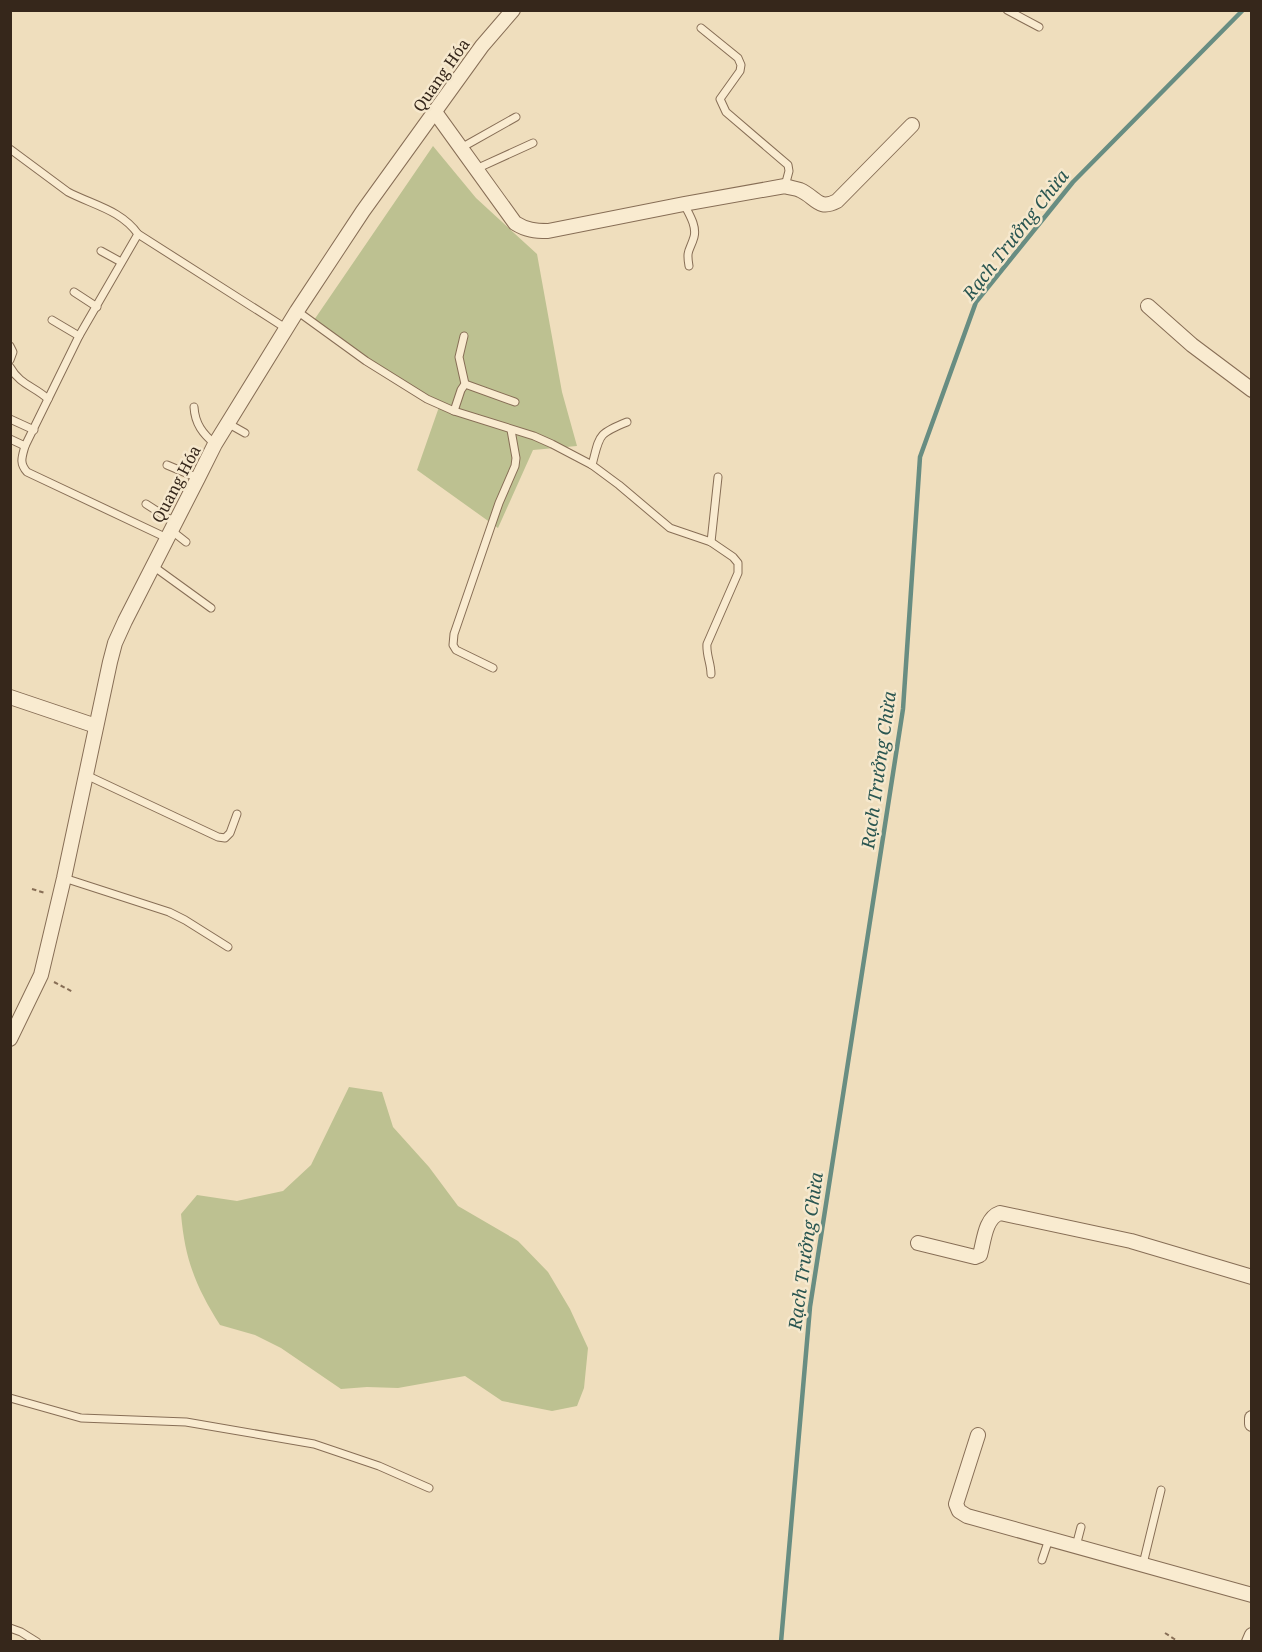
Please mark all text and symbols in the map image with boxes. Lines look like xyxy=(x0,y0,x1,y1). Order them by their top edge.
street label: Quang Hóa xyxy=(408,34,474,116)
water label: Rạch Trưởng Chừa xyxy=(956,164,1074,305)
street label: Quang Hóa xyxy=(146,441,206,527)
water label: Rạch Trưởng Chừa xyxy=(855,689,901,851)
water label: Rạch Trưởng Chừa xyxy=(782,1170,828,1332)

